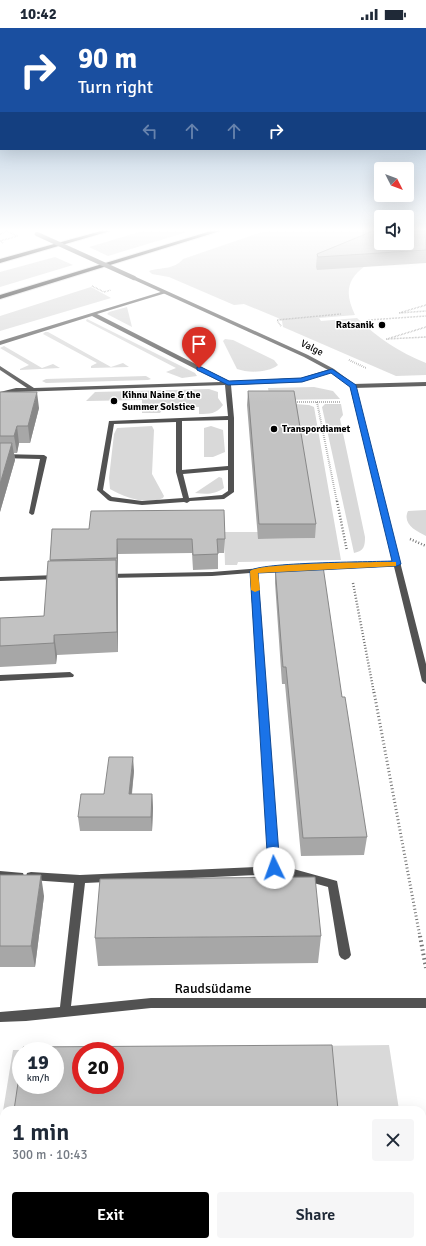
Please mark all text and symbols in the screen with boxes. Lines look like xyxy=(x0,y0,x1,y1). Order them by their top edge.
text: 10:42 xyxy=(20,5,57,23)
text: 90 m xyxy=(78,42,137,76)
icon: right xyxy=(12,44,64,96)
text: Turn right xyxy=(78,76,153,98)
icon: left xyxy=(139,120,161,142)
icon: ahead xyxy=(181,120,203,142)
icon: ahead xyxy=(223,120,245,142)
icon: right xyxy=(265,120,287,142)
north arrow xyxy=(374,162,414,202)
map controls xyxy=(374,162,414,250)
button: sound xyxy=(374,210,414,250)
place label: Ratsanik xyxy=(336,319,375,331)
marker: Ratsanik xyxy=(377,320,387,330)
pin xyxy=(182,327,216,368)
icon: arrive xyxy=(188,333,210,355)
street label: Valge xyxy=(299,337,325,359)
place label: Kihnu Naine & the Summer Solstice xyxy=(122,389,200,413)
marker: Kihnu Naine & the Summer Solstice xyxy=(109,396,119,406)
place label: Transpordiamet xyxy=(282,423,351,435)
marker: Transpordiamet xyxy=(269,424,279,434)
position arrow xyxy=(253,847,295,889)
street label: Raudsüdame xyxy=(175,980,251,997)
speed limit sign: 20 xyxy=(72,1042,124,1094)
text: 19 xyxy=(27,1050,49,1075)
text: km/h xyxy=(27,1072,49,1084)
text: 1 min xyxy=(12,1117,69,1147)
button: close xyxy=(372,1119,414,1161)
text: 300 m · 10:43 xyxy=(12,1147,88,1163)
button: Exit xyxy=(12,1192,209,1238)
button: Share xyxy=(217,1192,414,1238)

